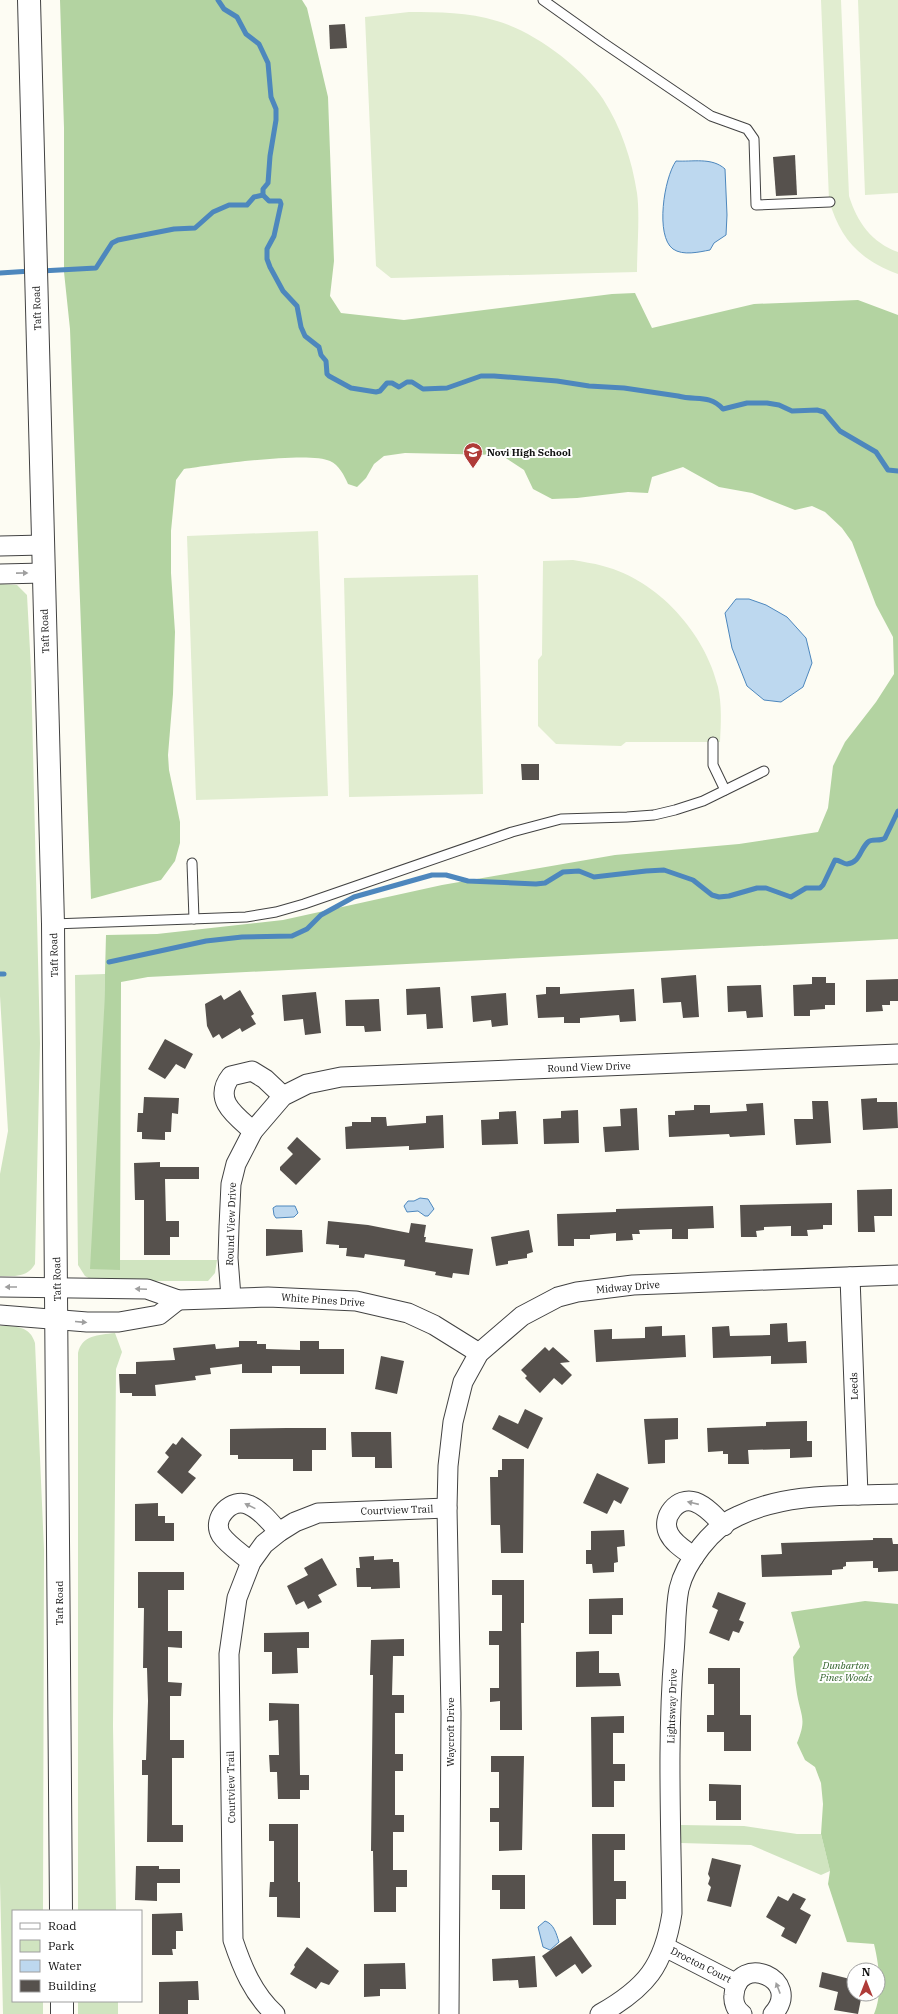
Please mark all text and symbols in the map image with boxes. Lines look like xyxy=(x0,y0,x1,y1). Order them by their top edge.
street label: Taft Road xyxy=(30,285,44,331)
school or university icon: Novi High School xyxy=(462,441,484,469)
place label: Novi High School xyxy=(487,446,571,459)
one-way arrow xyxy=(16,570,29,576)
street label: Taft Road xyxy=(38,608,52,654)
street label: Taft Road xyxy=(47,933,61,977)
street label: Round View Drive xyxy=(547,1059,631,1075)
street label: Round View Drive xyxy=(223,1182,239,1266)
street label: Taft Road xyxy=(50,1257,64,1301)
street label: Midway Drive xyxy=(596,1278,660,1296)
one-way arrow xyxy=(4,1284,17,1290)
one-way arrow xyxy=(134,1286,147,1292)
street label: White Pines Drive xyxy=(281,1291,365,1309)
one-way arrow xyxy=(75,1319,87,1325)
street label: Leeds xyxy=(847,1372,861,1400)
one-way arrow xyxy=(687,1500,699,1506)
street label: Courtview Trail xyxy=(360,1502,434,1518)
one-way arrow xyxy=(244,1503,256,1509)
street label: Taft Road xyxy=(53,1581,66,1625)
park label: Dunbarton Pines Woods xyxy=(819,1659,873,1684)
street label: Lightsway Drive xyxy=(664,1668,680,1744)
street label: Waycroft Drive xyxy=(444,1697,457,1767)
street label: Courtview Trail xyxy=(224,1751,238,1823)
legend xyxy=(12,1910,142,2002)
text: Road xyxy=(48,1918,77,1933)
text: Park xyxy=(48,1938,74,1953)
street label: Drocton Court xyxy=(668,1944,734,1986)
text: Water xyxy=(48,1958,82,1973)
north arrow xyxy=(846,1962,886,2002)
text: N xyxy=(862,1965,871,1979)
text: Building xyxy=(48,1978,96,1993)
one-way arrow xyxy=(775,1982,781,1994)

